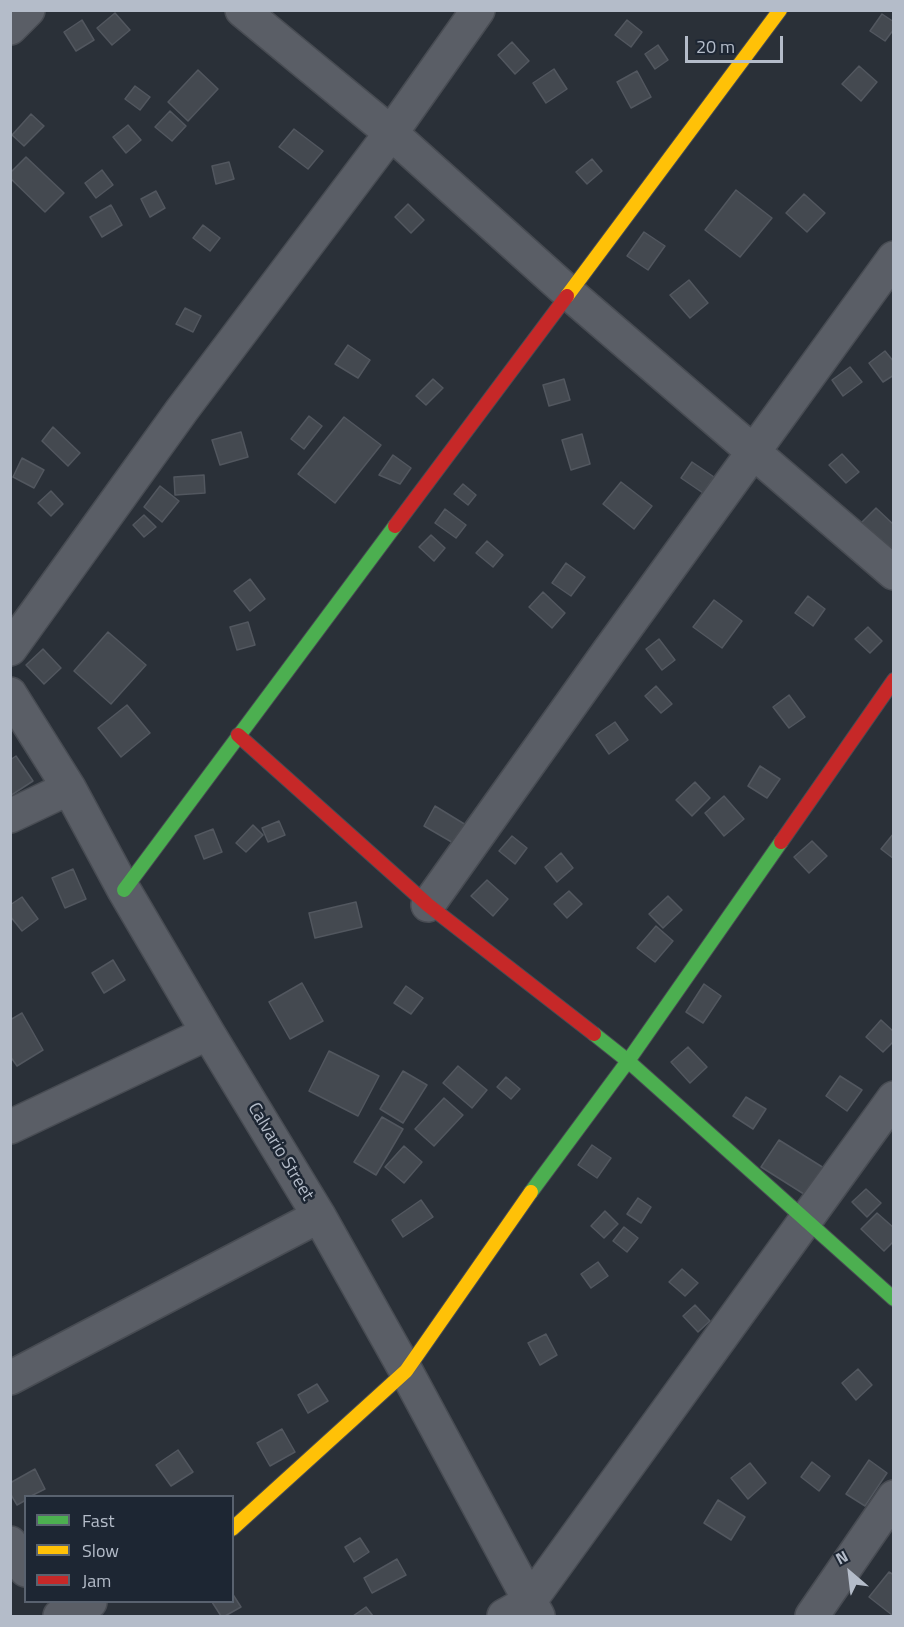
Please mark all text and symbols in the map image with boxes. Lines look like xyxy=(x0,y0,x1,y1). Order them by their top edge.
scale bar xyxy=(688,24,786,62)
text: 20 m xyxy=(696,33,735,60)
street label: Calvario Street xyxy=(242,1099,318,1205)
legend xyxy=(24,1495,234,1603)
text: Fast xyxy=(82,1507,115,1534)
text: Slow xyxy=(82,1537,119,1564)
north arrow xyxy=(820,1543,880,1603)
text: N xyxy=(831,1544,852,1570)
text: Jam xyxy=(82,1567,111,1594)

